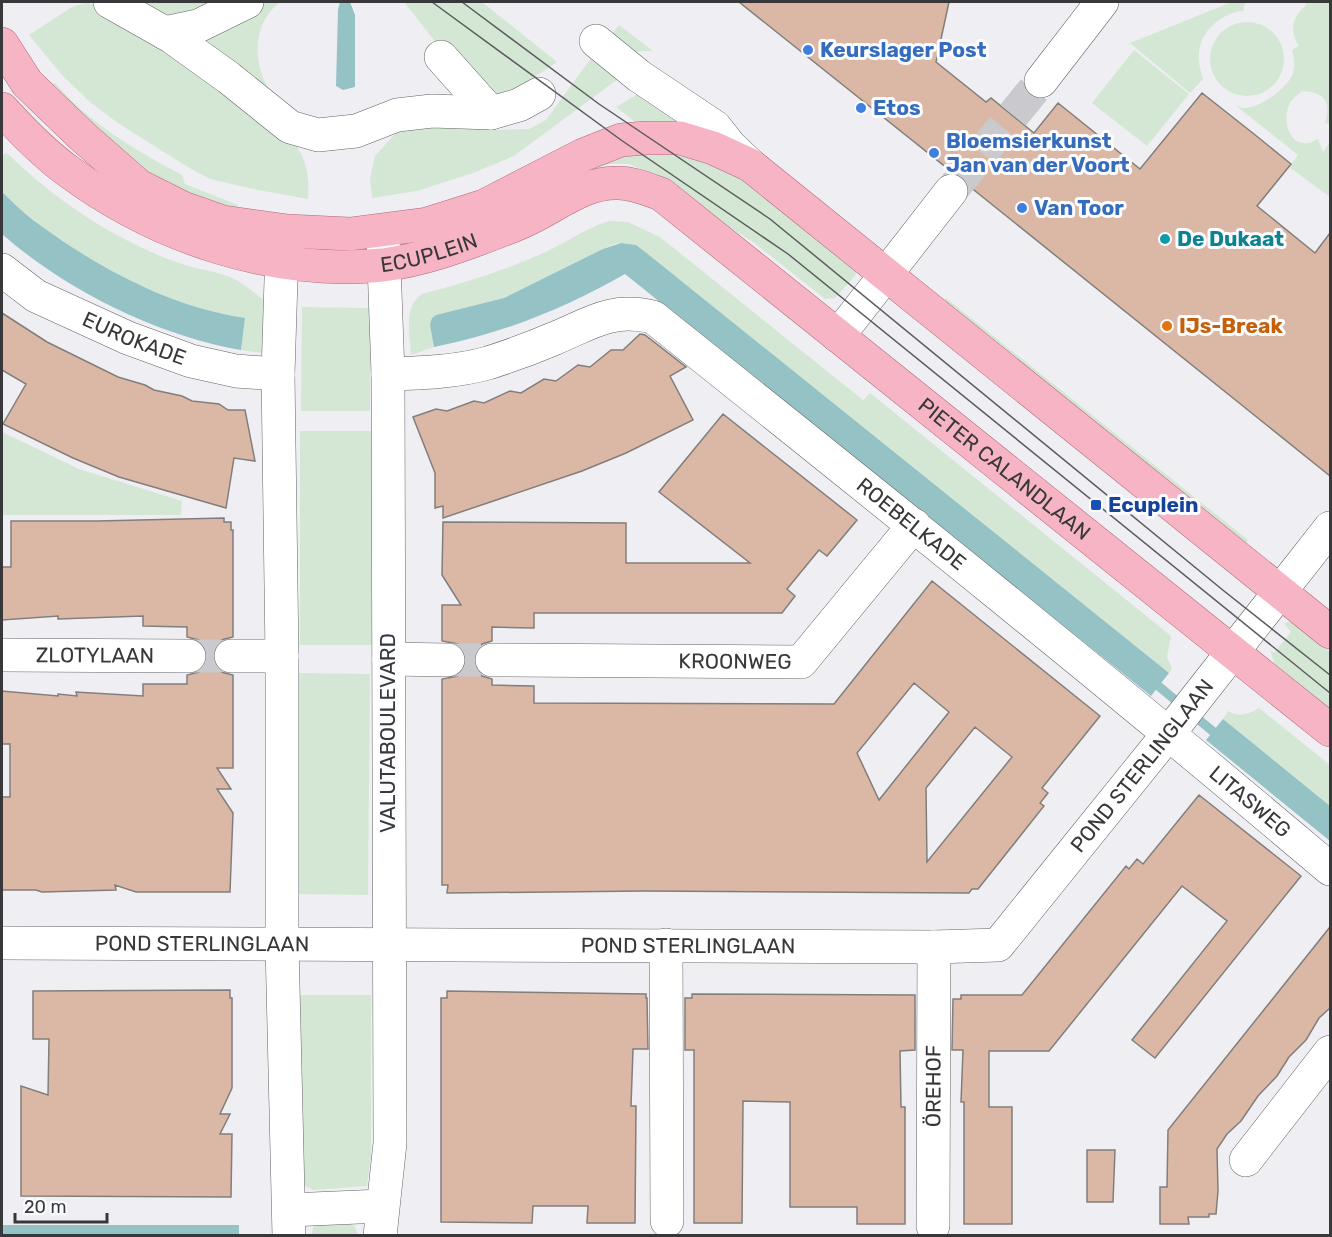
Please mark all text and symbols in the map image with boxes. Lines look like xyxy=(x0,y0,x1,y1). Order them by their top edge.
place label: Keurslager Post xyxy=(820,37,987,62)
marker: Keurslager Post xyxy=(801,43,815,57)
place label: Etos xyxy=(873,95,921,120)
marker: Etos xyxy=(854,101,868,115)
place label: Bloemsierkunst Jan van der Voort xyxy=(946,128,1130,177)
marker: Bloemsierkunst Jan van der Voort xyxy=(927,146,941,160)
place label: Van Toor xyxy=(1034,195,1124,220)
marker: Van Toor xyxy=(1015,201,1029,215)
place label: De Dukaat xyxy=(1177,226,1284,251)
street label: ECUPLEIN xyxy=(379,228,481,277)
marker: De Dukaat xyxy=(1158,232,1172,246)
street label: EUROKADE xyxy=(79,306,190,370)
place label: IJs-Break xyxy=(1179,313,1283,338)
marker: IJs-Break xyxy=(1160,319,1174,333)
street label: PIETER CALANDLAAN xyxy=(914,392,1096,545)
street label: ROEBELKADE xyxy=(852,472,971,575)
place label: Ecuplein xyxy=(1108,492,1198,517)
marker: Ecuplein xyxy=(1089,498,1103,512)
street label: VALUTABOULEVARD xyxy=(375,633,400,833)
street label: ZLOTYLAAN xyxy=(36,642,154,668)
street label: KROONWEG xyxy=(678,648,792,674)
street label: POND STERLINGLAAN xyxy=(1065,674,1219,857)
street label: LITASWEG xyxy=(1204,760,1296,843)
street label: POND STERLINGLAAN xyxy=(95,930,309,956)
street label: POND STERLINGLAAN xyxy=(581,932,795,958)
street label: ÖREHOF xyxy=(920,1045,946,1127)
scale bar xyxy=(15,1186,106,1224)
text: 20 m xyxy=(24,1196,66,1218)

